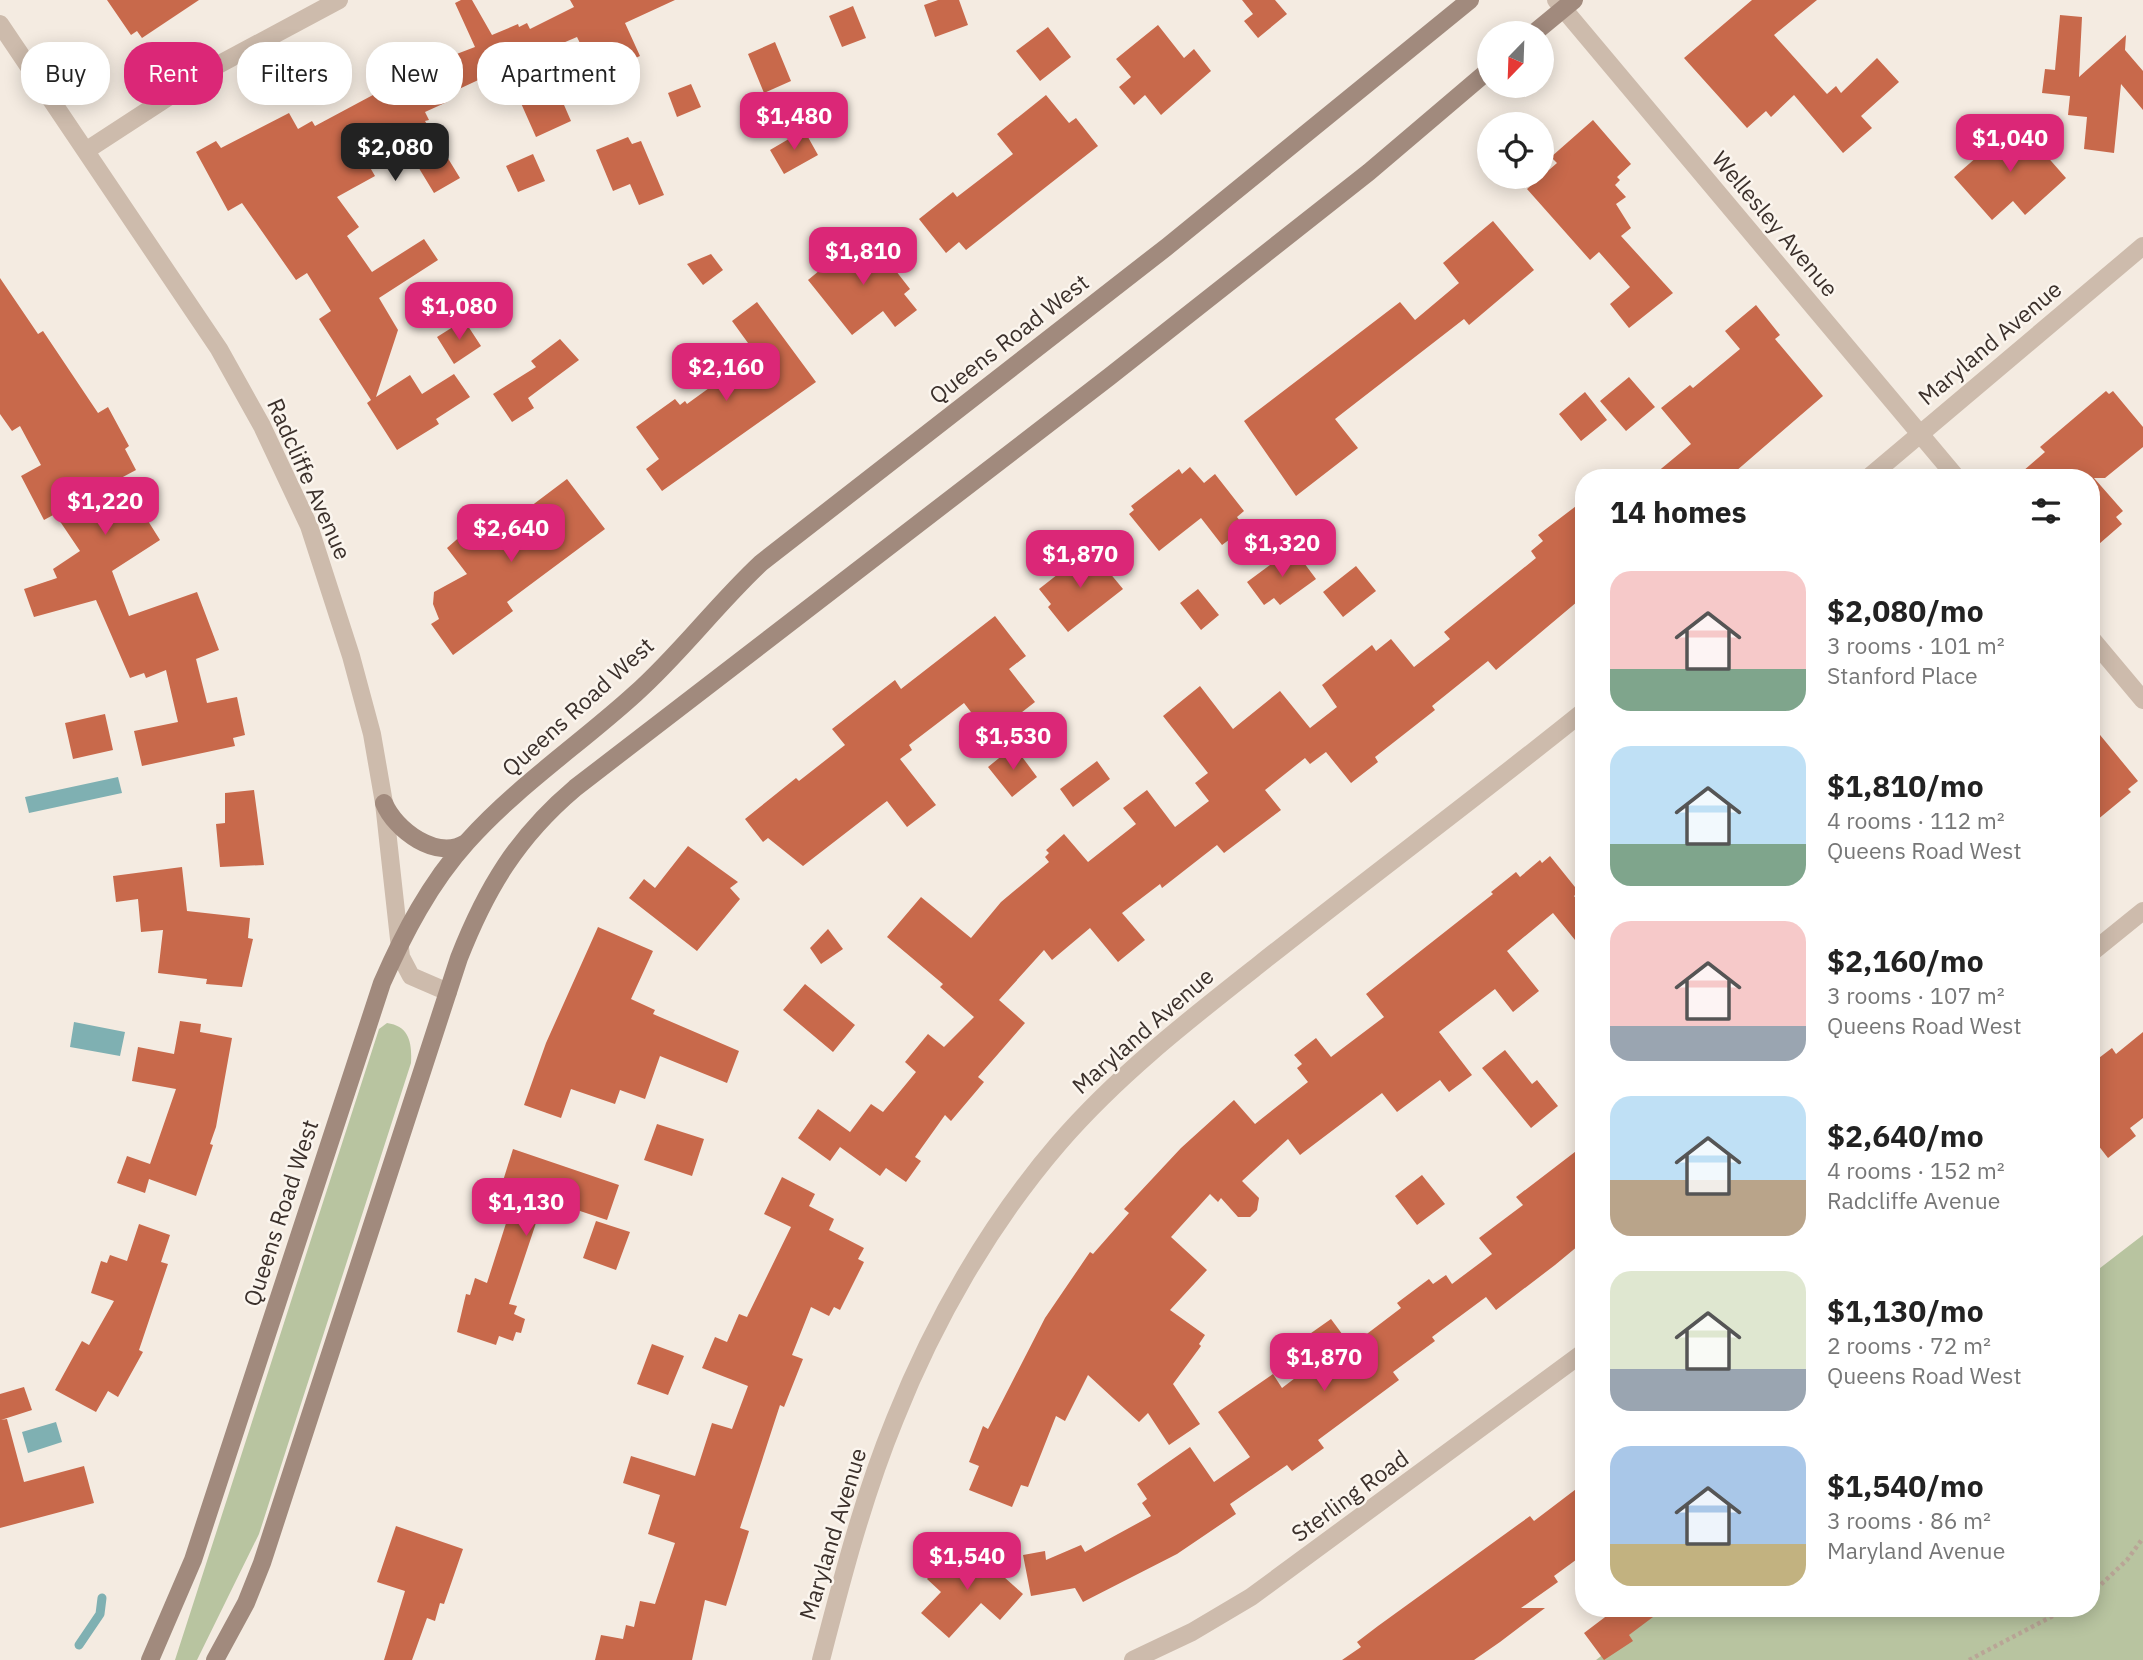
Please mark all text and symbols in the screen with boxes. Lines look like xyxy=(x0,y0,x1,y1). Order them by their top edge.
north arrow xyxy=(1477,21,1554,98)
map controls xyxy=(1477,21,1554,189)
chip: Buy xyxy=(21,42,110,105)
chip: Rent xyxy=(124,42,223,105)
chip: Filters xyxy=(237,42,352,105)
chip: New xyxy=(366,42,463,105)
chip: Apartment xyxy=(477,42,640,105)
pin: $1,480 xyxy=(737,92,851,152)
text: $1,480 xyxy=(756,100,832,130)
button: locate xyxy=(1477,112,1554,189)
pin: $1,040 xyxy=(1953,114,2067,174)
text: $1,040 xyxy=(1972,122,2048,152)
pin: $2,080 xyxy=(338,124,452,183)
text: $2,080 xyxy=(357,131,433,161)
street label: Wellesley Avenue xyxy=(1706,144,1846,303)
pin: $1,810 xyxy=(806,228,920,287)
text: $1,810 xyxy=(825,235,901,265)
street label: Queens Road West xyxy=(923,267,1094,410)
street label: Maryland Avenue xyxy=(1911,273,2067,411)
pin: $1,080 xyxy=(402,282,516,342)
text: $1,080 xyxy=(421,290,497,320)
pin: $2,160 xyxy=(669,344,783,403)
text: $2,160 xyxy=(688,351,764,381)
street label: Radcliffe Avenue xyxy=(261,393,359,564)
pin: $1,220 xyxy=(48,477,162,537)
text: $1,220 xyxy=(67,485,143,515)
text: 14 homes xyxy=(1610,492,1747,531)
icon: filters xyxy=(2027,492,2065,530)
pin: $2,640 xyxy=(454,504,568,564)
text: $2,640 xyxy=(473,512,549,542)
pin: $1,320 xyxy=(1225,520,1339,579)
text: $1,320 xyxy=(1244,527,1320,557)
pin: $1,870 xyxy=(1023,530,1137,590)
text: $1,870 xyxy=(1042,538,1118,568)
text: $2,080/mo xyxy=(1827,591,1984,630)
icon: home xyxy=(1666,599,1750,683)
street label: Queens Road West xyxy=(495,630,660,782)
text: 3 rooms · 101 m² xyxy=(1827,630,2005,660)
text: Stanford Place xyxy=(1827,660,1978,690)
pin: $1,530 xyxy=(956,712,1070,772)
text: $1,530 xyxy=(975,720,1051,750)
text: $1,810/mo xyxy=(1827,766,1984,805)
icon: home xyxy=(1666,774,1750,858)
text: 4 rooms · 112 m² xyxy=(1827,805,2005,835)
text: Queens Road West xyxy=(1827,835,2022,865)
text: $2,160/mo xyxy=(1827,941,1984,980)
icon: home xyxy=(1666,949,1750,1033)
street label: Maryland Avenue xyxy=(1065,960,1219,1100)
text: 3 rooms · 107 m² xyxy=(1827,980,2005,1010)
text: Queens Road West xyxy=(1827,1010,2022,1040)
street label: Queens Road West xyxy=(236,1116,324,1310)
text: $2,640/mo xyxy=(1827,1116,1984,1155)
icon: home xyxy=(1666,1124,1750,1208)
text: 4 rooms · 152 m² xyxy=(1827,1155,2005,1185)
pin: $1,130 xyxy=(469,1178,583,1238)
text: Radcliffe Avenue xyxy=(1827,1185,2000,1215)
text: $1,130 xyxy=(488,1186,564,1216)
text: $1,130/mo xyxy=(1827,1291,1984,1330)
icon: home xyxy=(1666,1299,1750,1383)
text: 2 rooms · 72 m² xyxy=(1827,1330,1991,1360)
pin: $1,870 xyxy=(1267,1334,1381,1393)
text: $1,870 xyxy=(1286,1341,1362,1371)
text: Queens Road West xyxy=(1827,1360,2022,1390)
street label: Sterling Road xyxy=(1285,1443,1414,1548)
street label: Maryland Avenue xyxy=(792,1444,872,1623)
text: $1,540/mo xyxy=(1827,1466,1984,1505)
icon: home xyxy=(1666,1474,1750,1558)
text: 3 rooms · 86 m² xyxy=(1827,1505,1991,1535)
pin: $1,540 xyxy=(910,1532,1024,1592)
text: Maryland Avenue xyxy=(1827,1535,2005,1565)
text: $1,540 xyxy=(929,1540,1005,1570)

